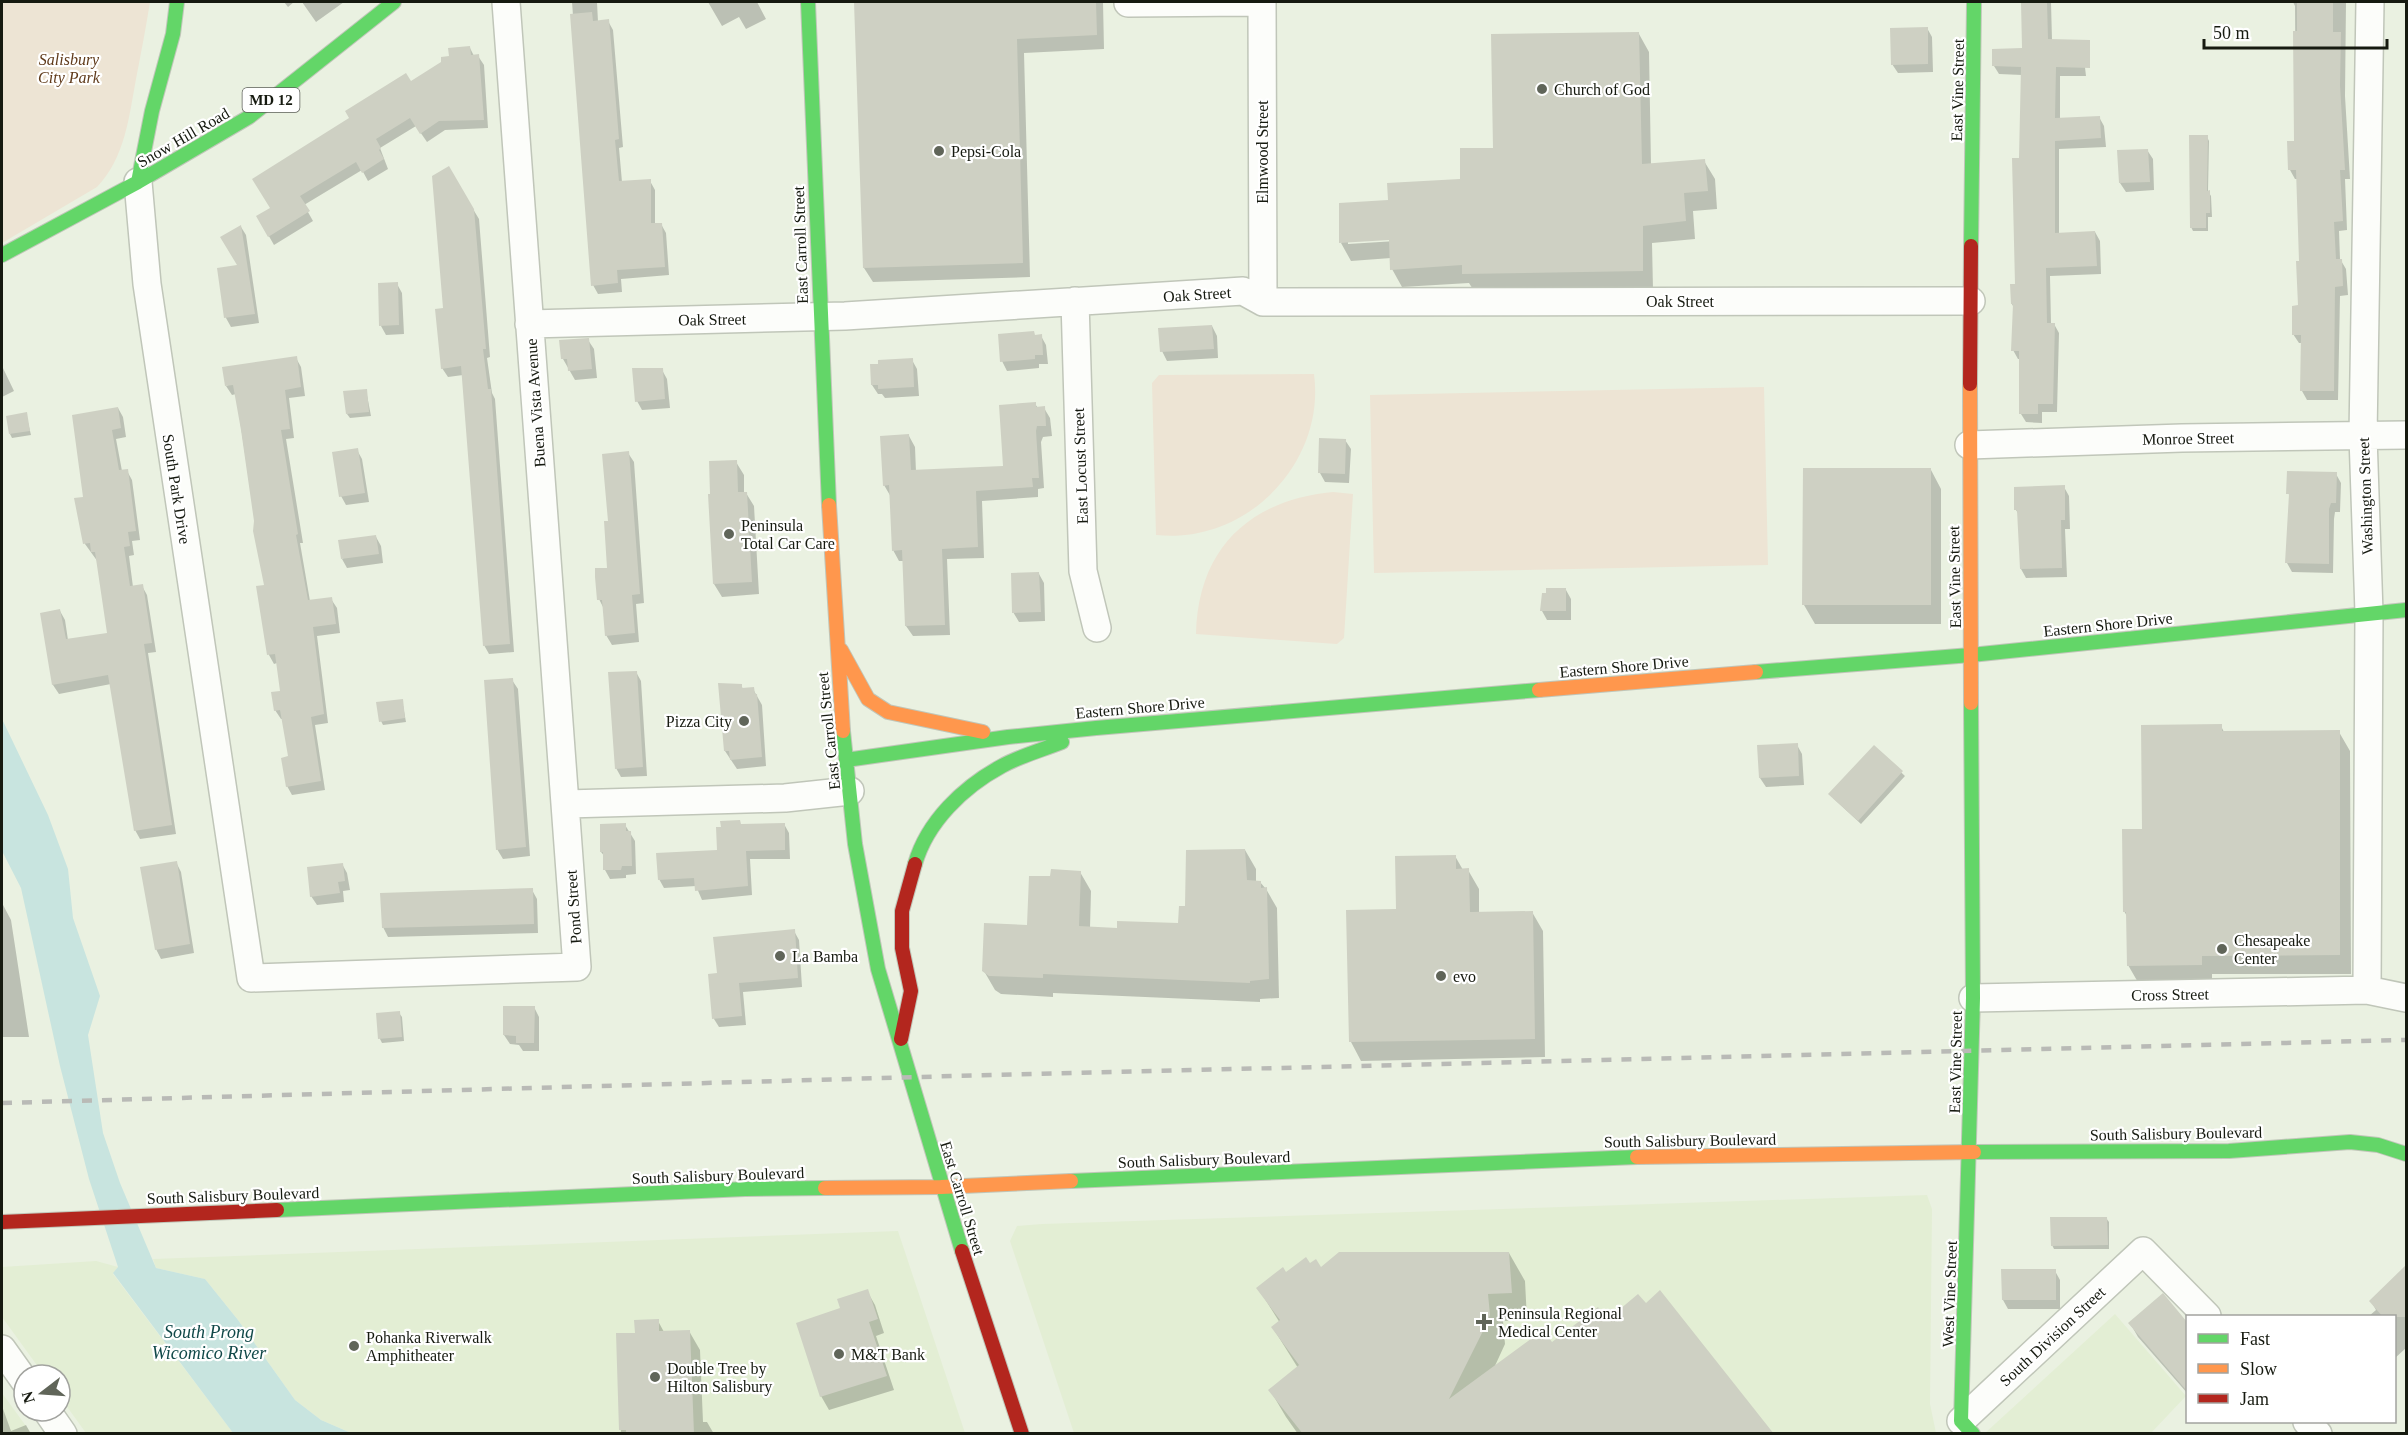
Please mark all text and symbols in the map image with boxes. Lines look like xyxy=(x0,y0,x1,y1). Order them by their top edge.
scale bar xyxy=(2204,12,2387,50)
text: 50 m xyxy=(2213,23,2250,43)
street label: East Vine Street xyxy=(1948,38,1967,142)
park label: Salisbury City Park xyxy=(38,51,101,87)
place label: Church of God xyxy=(1554,81,1650,98)
marker: Church of God xyxy=(1535,82,1549,96)
road number: MD 12 xyxy=(242,88,300,112)
street label: Elmwood Street xyxy=(1254,100,1271,204)
street label: Snow Hill Road xyxy=(134,104,232,171)
place label: Pepsi-Cola xyxy=(951,143,1021,161)
marker: Pepsi-Cola xyxy=(932,144,946,158)
street label: East Carroll Street xyxy=(790,185,811,304)
street label: Oak Street xyxy=(1163,284,1232,305)
street label: Oak Street xyxy=(1646,293,1715,310)
street label: Oak Street xyxy=(678,310,747,329)
street label: Buena Vista Avenue xyxy=(523,338,548,468)
street label: East Locust Street xyxy=(1070,407,1091,524)
street label: Monroe Street xyxy=(2142,429,2235,448)
street label: South Park Drive xyxy=(159,433,194,545)
street label: Washington Street xyxy=(2355,436,2377,555)
place label: Peninsula Total Car Care xyxy=(741,517,835,552)
street label: East Vine Street xyxy=(1945,525,1964,628)
marker: Peninsula Total Car Care xyxy=(722,527,736,541)
street label: Eastern Shore Drive xyxy=(2043,609,2173,640)
street label: Eastern Shore Drive xyxy=(1559,652,1689,681)
street label: East Carroll Street xyxy=(814,671,843,791)
street label: Eastern Shore Drive xyxy=(1075,693,1205,722)
place label: Pizza City xyxy=(666,713,732,731)
marker: Pizza City xyxy=(737,714,751,728)
street label: Pond Street xyxy=(562,869,585,945)
place label: Chesapeake Center xyxy=(2234,932,2310,967)
marker: Chesapeake Center xyxy=(2215,942,2229,956)
place label: La Bamba xyxy=(792,948,858,965)
marker: La Bamba xyxy=(773,949,787,963)
place label: evo xyxy=(1453,968,1476,985)
marker: evo xyxy=(1434,969,1448,983)
street label: Cross Street xyxy=(2131,985,2210,1004)
street label: East Vine Street xyxy=(1946,1010,1965,1114)
street label: South Salisbury Boulevard xyxy=(2090,1123,2262,1145)
street label: South Salisbury Boulevard xyxy=(1604,1130,1776,1152)
street label: East Carroll Street xyxy=(937,1139,988,1258)
street label: South Salisbury Boulevard xyxy=(1118,1148,1291,1172)
street label: South Salisbury Boulevard xyxy=(632,1164,805,1188)
street label: South Salisbury Boulevard xyxy=(147,1184,320,1208)
street label: West Vine Street xyxy=(1939,1240,1960,1348)
street label: South Division Street xyxy=(1996,1283,2109,1390)
place label: Peninsula Regional Medical Center xyxy=(1498,1305,1623,1340)
marker: Peninsula Regional Medical Center xyxy=(1475,1313,1493,1331)
legend xyxy=(2186,1315,2396,1423)
water label: South Prong Wicomico River xyxy=(152,1322,267,1363)
place label: Pohanka Riverwalk Amphitheater xyxy=(366,1329,492,1365)
text: Fast xyxy=(2240,1329,2270,1349)
marker: Pohanka Riverwalk Amphitheater xyxy=(347,1339,361,1353)
place label: M&T Bank xyxy=(851,1346,925,1363)
marker: M&T Bank xyxy=(832,1347,846,1361)
text: Slow xyxy=(2240,1359,2277,1379)
place label: Double Tree by Hilton Salisbury xyxy=(667,1360,772,1396)
north arrow xyxy=(12,1363,72,1423)
marker: Double Tree by Hilton Salisbury xyxy=(648,1370,662,1384)
text: N xyxy=(18,1389,38,1405)
text: Jam xyxy=(2240,1389,2269,1409)

